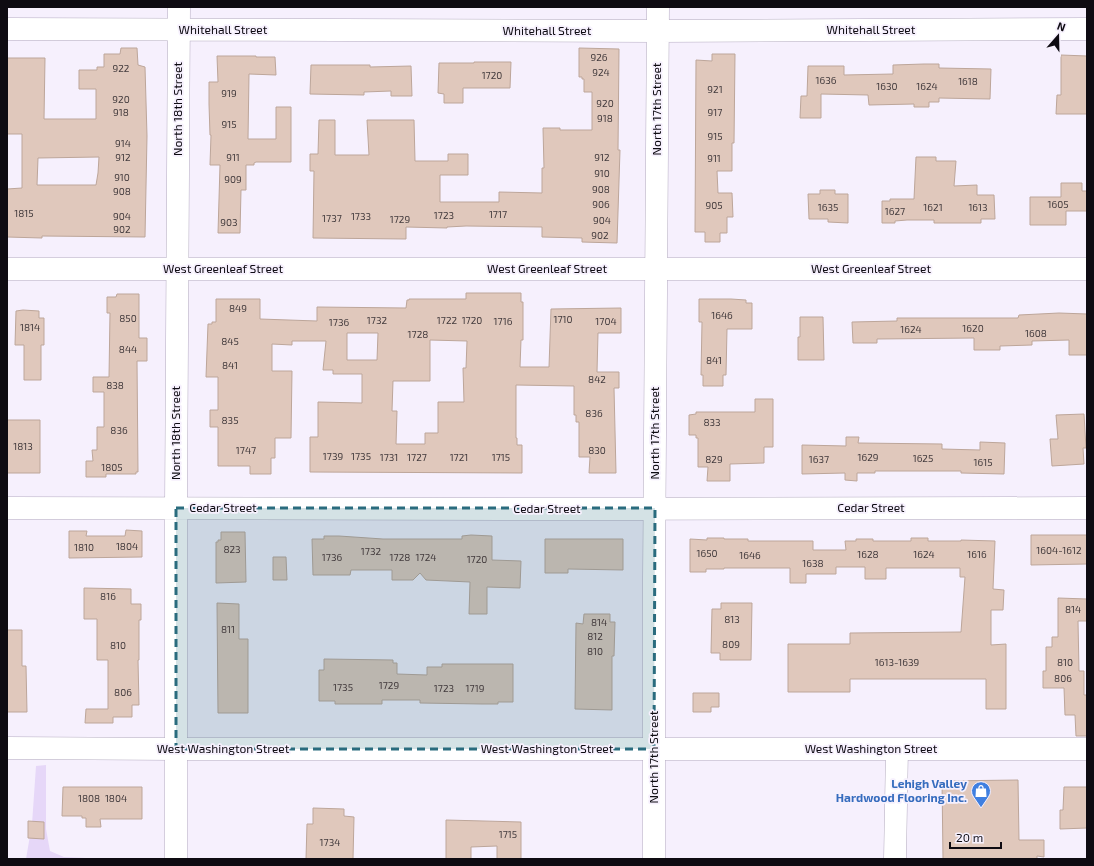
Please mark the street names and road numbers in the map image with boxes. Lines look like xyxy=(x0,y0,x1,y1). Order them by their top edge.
street label: Whitehall Street xyxy=(179,22,268,36)
street label: Whitehall Street xyxy=(827,22,916,36)
street label: Whitehall Street xyxy=(503,23,592,37)
street label: North 18th Street xyxy=(170,62,184,156)
street label: North 17th Street xyxy=(649,62,663,155)
street label: West Greenleaf Street xyxy=(163,261,283,275)
street label: West Greenleaf Street xyxy=(487,261,607,275)
street label: West Greenleaf Street xyxy=(811,261,931,275)
street label: North 18th Street xyxy=(168,386,182,480)
street label: North 17th Street xyxy=(647,386,661,479)
street label: Cedar Street xyxy=(189,500,257,514)
street label: Cedar Street xyxy=(837,500,905,514)
street label: Cedar Street xyxy=(513,501,581,515)
street label: North 17th Street xyxy=(646,710,660,803)
street label: West Washington Street xyxy=(157,741,290,755)
street label: West Washington Street xyxy=(481,741,614,755)
street label: West Washington Street xyxy=(805,741,938,755)

